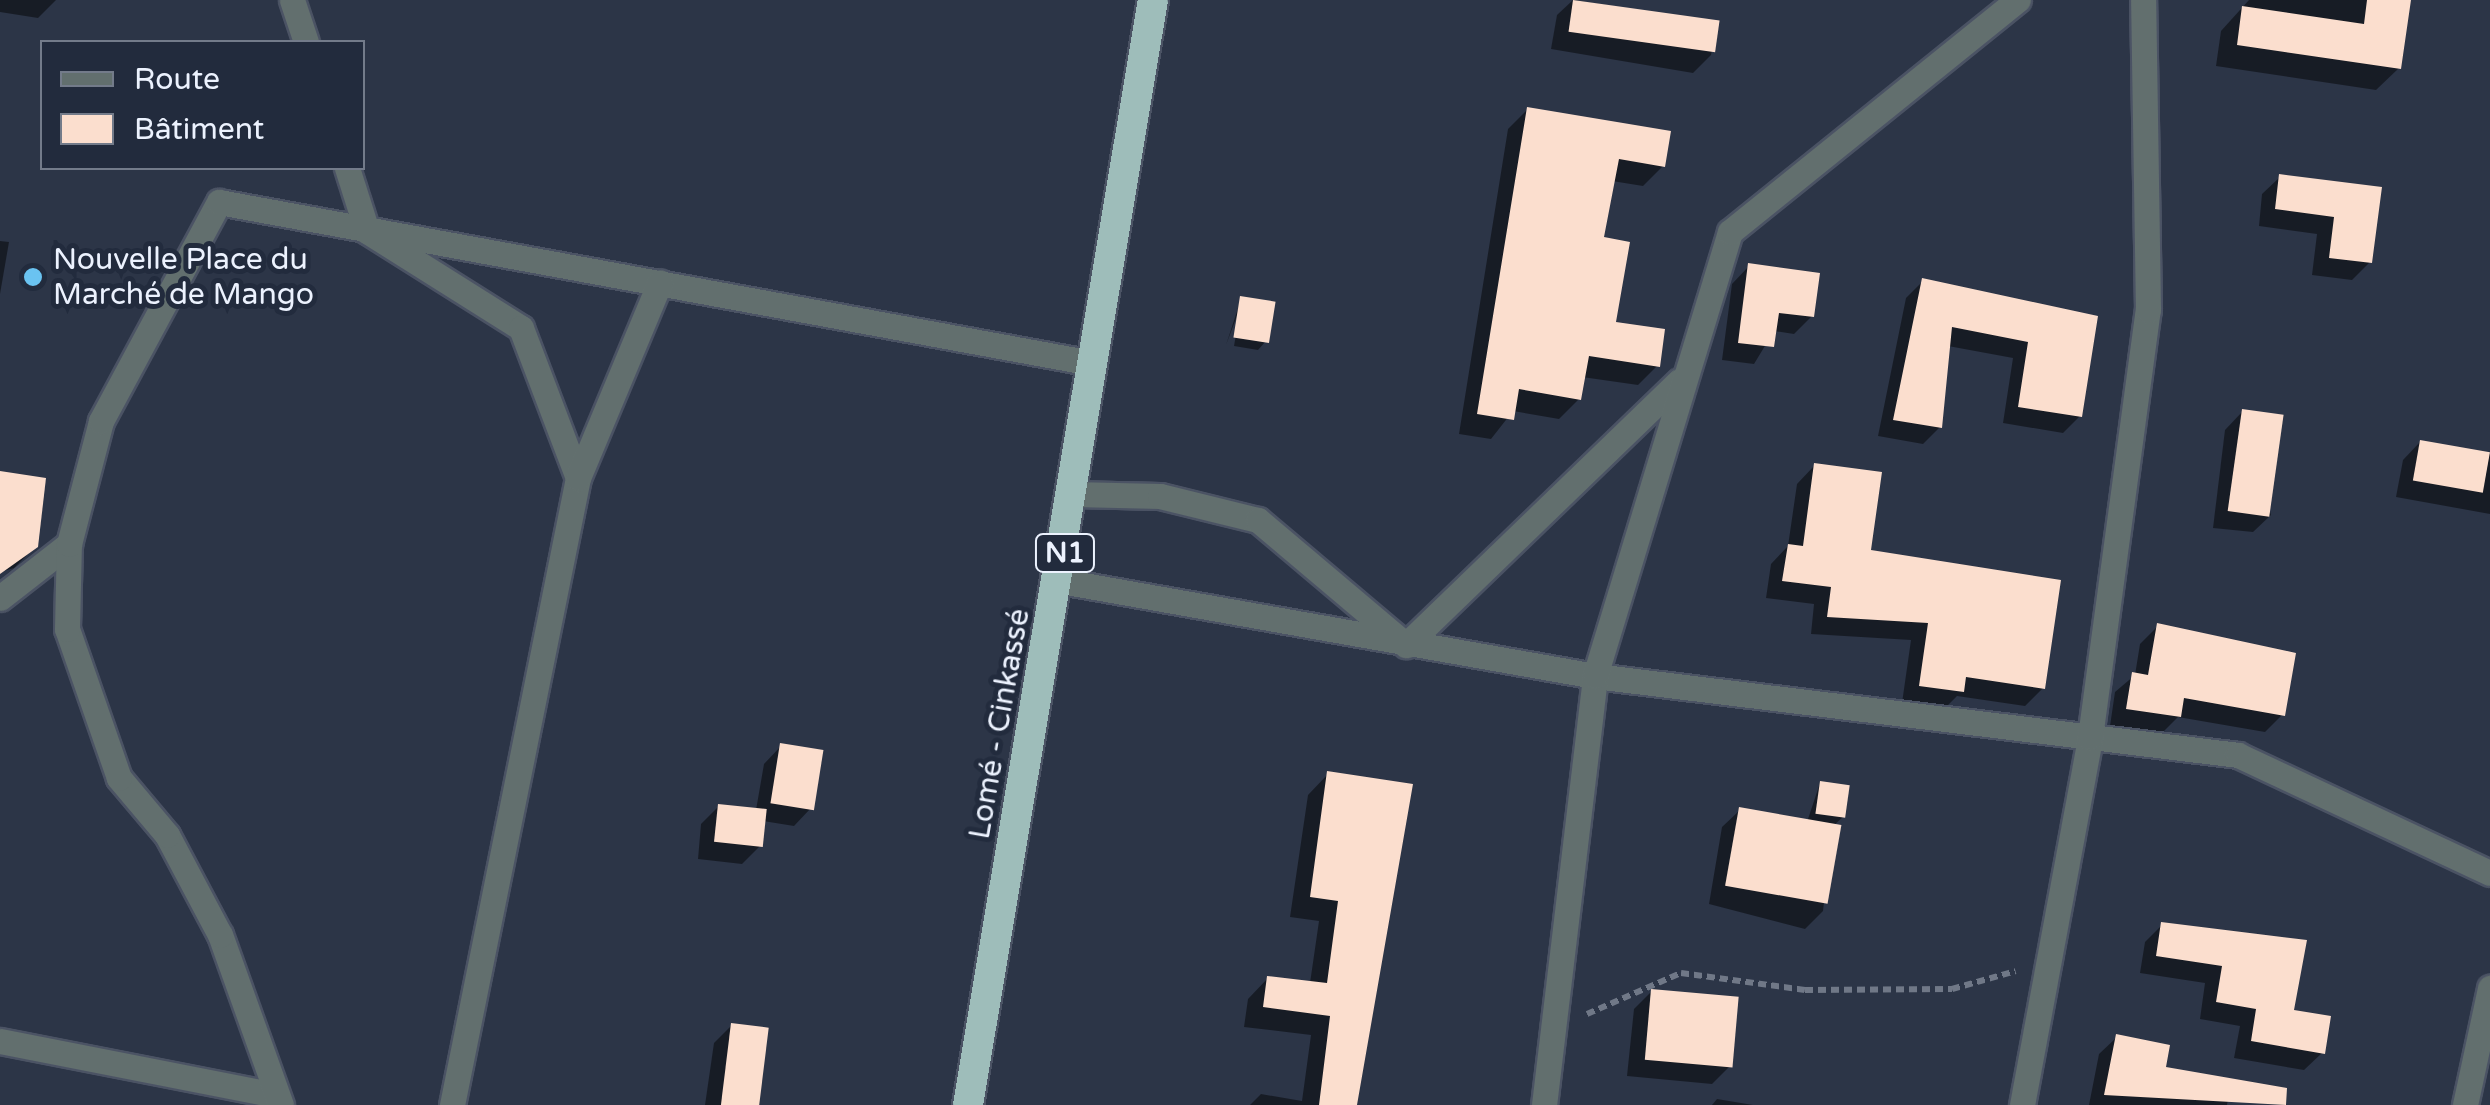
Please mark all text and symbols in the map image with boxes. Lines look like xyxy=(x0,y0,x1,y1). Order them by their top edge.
legend xyxy=(40,40,365,170)
text: Route xyxy=(134,61,220,98)
text: Bâtiment xyxy=(134,111,264,148)
place label: Nouvelle Place du Marché de Mango xyxy=(53,242,314,312)
marker: Nouvelle Place du Marché de Mango xyxy=(22,266,44,288)
road number: N1 xyxy=(1032,530,1098,576)
street label: Lomé - Cinkassé xyxy=(962,606,1038,842)

